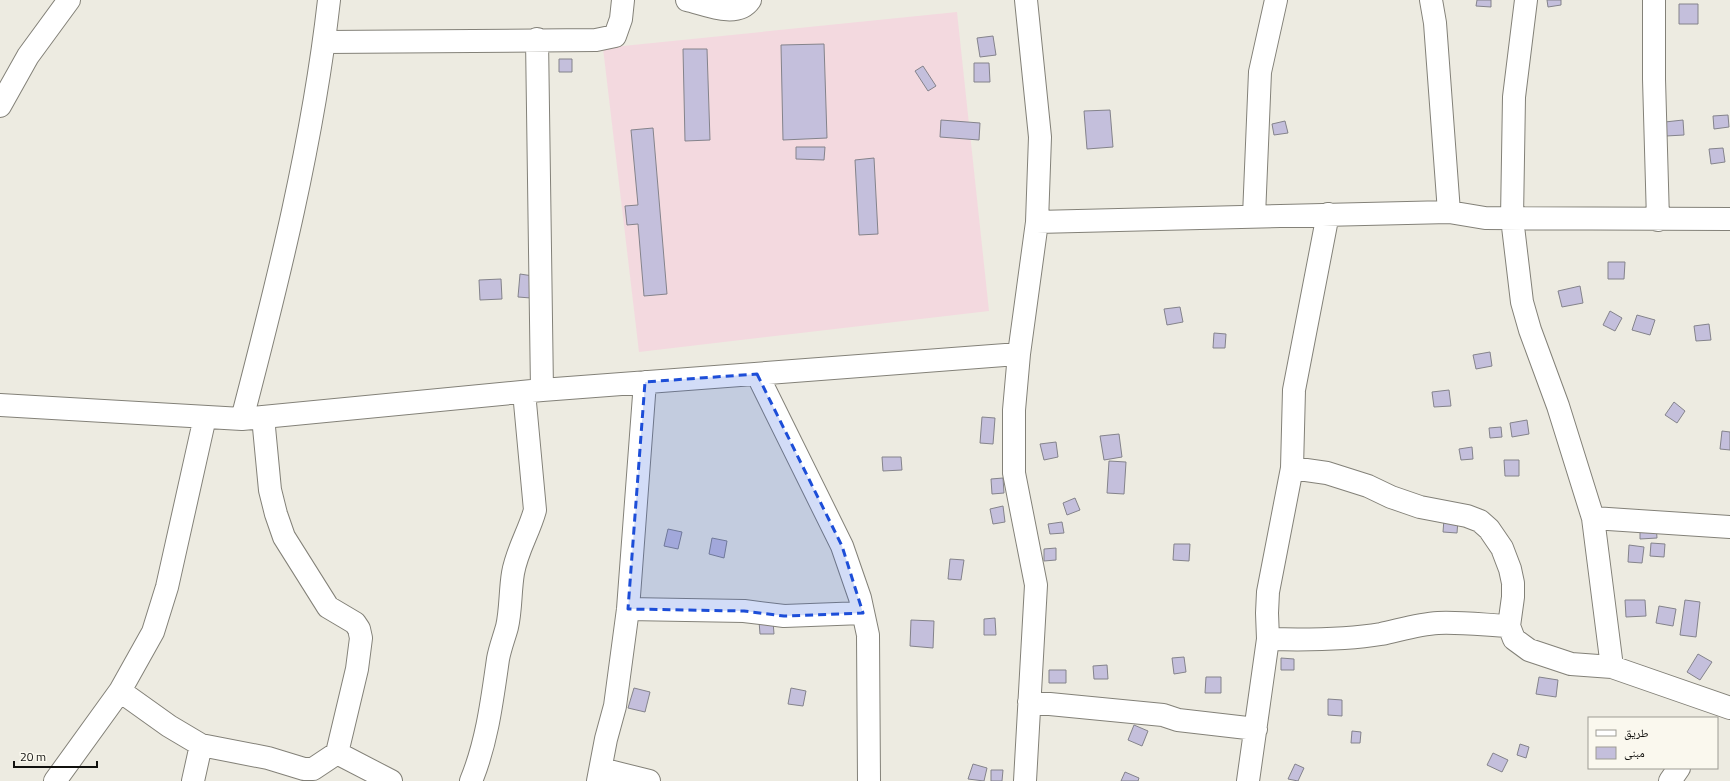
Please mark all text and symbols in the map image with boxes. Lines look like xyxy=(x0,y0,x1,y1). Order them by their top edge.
legend xyxy=(1588,717,1718,769)
text: طريق xyxy=(1624,723,1649,742)
scale bar xyxy=(14,743,97,769)
text: مبنى xyxy=(1624,743,1645,762)
text: 20 m xyxy=(20,747,46,766)

